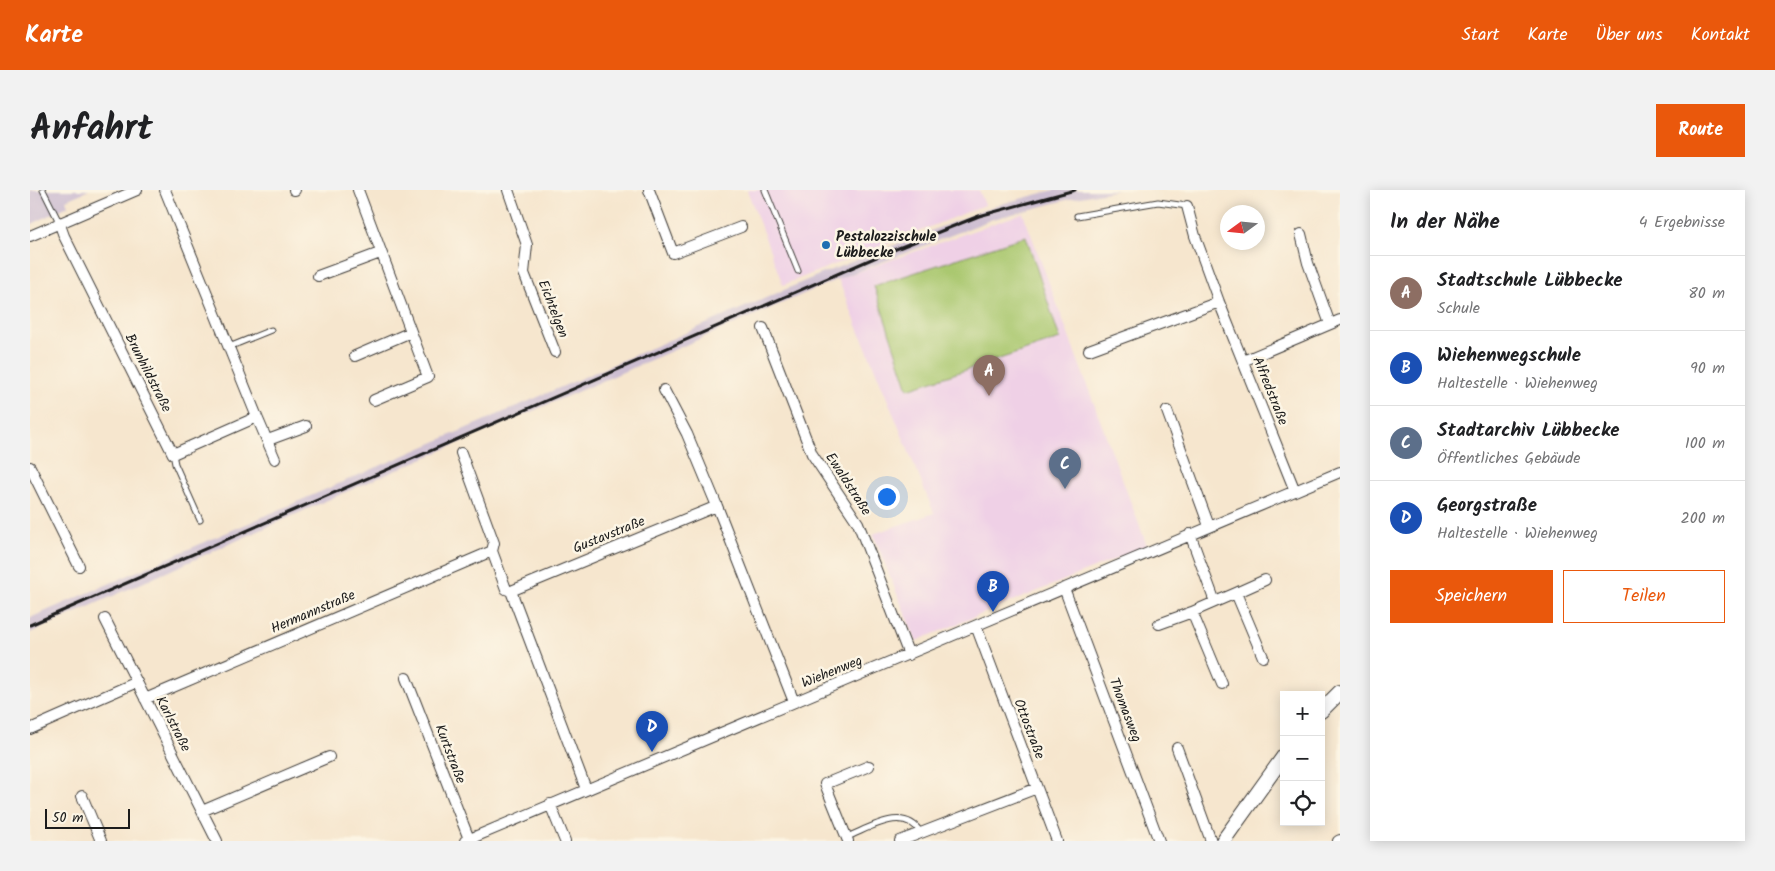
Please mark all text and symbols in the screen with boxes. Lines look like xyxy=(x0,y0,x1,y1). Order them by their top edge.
text: Karte xyxy=(25,16,83,55)
text: Start xyxy=(1461,21,1499,50)
text: Karte xyxy=(1527,21,1567,50)
text: Über uns xyxy=(1595,21,1663,50)
text: Kontakt xyxy=(1691,21,1750,50)
text: Anfahrt xyxy=(30,102,153,158)
button: Route xyxy=(1656,104,1745,157)
north arrow xyxy=(1220,205,1265,250)
text: In der Nähe xyxy=(1390,206,1500,239)
text: 4 Ergebnisse xyxy=(1639,210,1725,235)
place label: Pestalozzischule Lübbecke xyxy=(836,226,936,264)
marker: Pestalozzischule Lübbecke xyxy=(820,239,832,251)
text: Stadtschule Lübbecke xyxy=(1437,266,1623,296)
street label: Eichtelgen xyxy=(532,277,574,341)
text: A xyxy=(1401,281,1411,306)
text: 80 m xyxy=(1688,281,1725,306)
text: Schule xyxy=(1437,296,1480,321)
street label: Brunhildstraße xyxy=(119,330,178,417)
text: Wiehenwegschule xyxy=(1437,341,1581,371)
street label: Alfredstraße xyxy=(1246,353,1294,429)
pin: A xyxy=(973,355,1005,396)
text: B xyxy=(1401,356,1411,381)
text: 90 m xyxy=(1690,356,1725,381)
text: Haltestelle · Wiehenweg xyxy=(1437,371,1598,396)
text: Stadtarchiv Lübbecke xyxy=(1437,416,1620,446)
text: C xyxy=(1401,431,1411,456)
text: 100 m xyxy=(1685,431,1725,456)
text: Öffentliches Gebäude xyxy=(1437,446,1580,471)
street label: Ewaldstraße xyxy=(819,448,877,521)
pin: C xyxy=(1049,448,1081,489)
your location xyxy=(874,484,900,510)
text: Georgstraße xyxy=(1437,491,1537,521)
text: D xyxy=(1401,506,1411,531)
text: 200 m xyxy=(1681,506,1725,531)
street label: Gustavstraße xyxy=(570,510,649,559)
text: Haltestelle · Wiehenweg xyxy=(1437,521,1598,546)
button: Speichern xyxy=(1390,570,1553,623)
button: Teilen xyxy=(1563,570,1725,623)
pin: B xyxy=(977,571,1009,612)
street label: Hermannstraße xyxy=(267,584,359,640)
street label: Wiehenweg xyxy=(798,650,866,694)
street label: Thomasweg xyxy=(1103,675,1147,745)
map controls xyxy=(1280,691,1325,826)
button: + xyxy=(1280,691,1325,736)
street label: Karlstraße xyxy=(150,692,197,756)
street label: Ottostraße xyxy=(1007,696,1051,763)
pin: D xyxy=(636,711,668,752)
street label: Kurtstraße xyxy=(429,721,472,788)
button: − xyxy=(1280,736,1325,781)
button: locate xyxy=(1280,781,1325,826)
scale bar xyxy=(45,806,130,829)
text: 50 m xyxy=(52,807,83,829)

